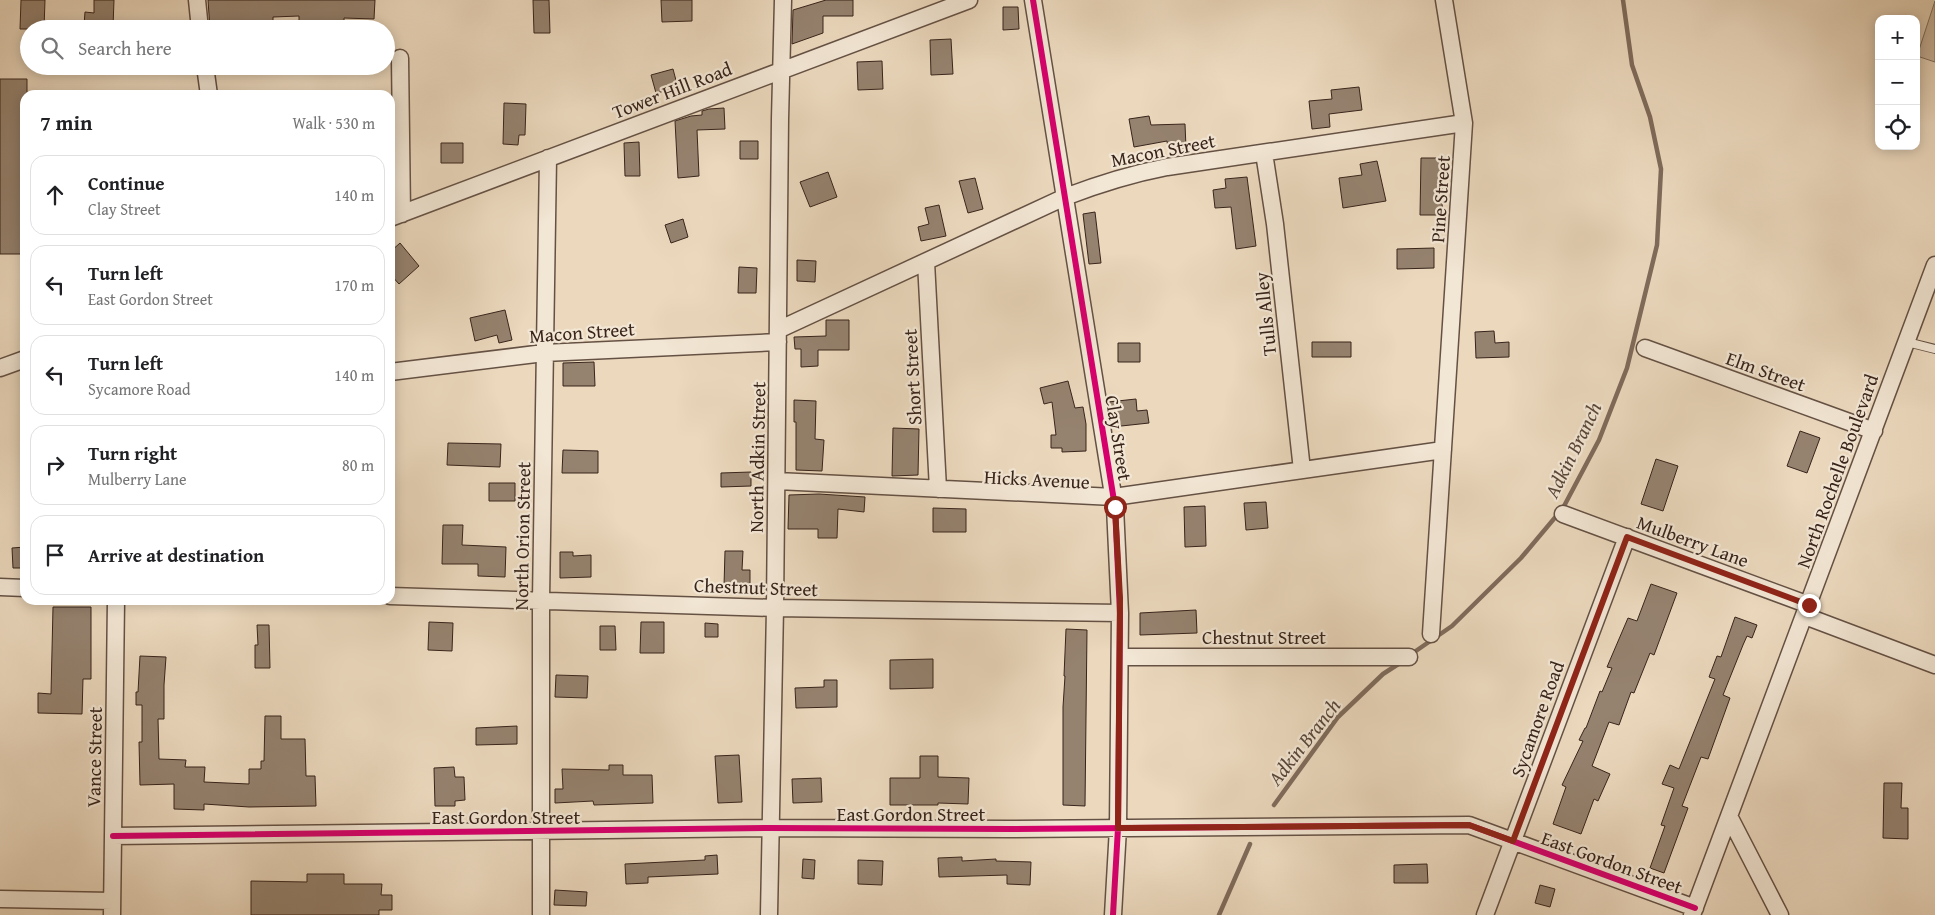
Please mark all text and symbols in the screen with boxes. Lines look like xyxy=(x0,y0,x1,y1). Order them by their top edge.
map controls xyxy=(1875,15,1920,150)
button: + xyxy=(1875,15,1920,60)
search box xyxy=(20,20,395,75)
icon: search xyxy=(38,34,66,62)
text: Search here xyxy=(78,34,172,62)
street label: Tower Hill Road xyxy=(608,54,737,126)
button: − xyxy=(1875,60,1920,105)
button: locate xyxy=(1875,105,1920,150)
text: 7 min xyxy=(40,107,92,138)
text: Walk · 530 m xyxy=(292,111,375,135)
street label: Macon Street xyxy=(1108,126,1218,174)
street label: Pine Street xyxy=(1423,154,1457,244)
text: Continue xyxy=(88,169,165,197)
icon: ahead xyxy=(41,181,69,209)
text: 140 m xyxy=(334,183,374,207)
text: Clay Street xyxy=(88,197,161,221)
text: Turn left xyxy=(88,259,163,287)
street label: Tulls Alley xyxy=(1247,270,1283,357)
icon: left xyxy=(41,271,69,299)
text: 170 m xyxy=(334,273,374,297)
text: East Gordon Street xyxy=(88,287,213,311)
street label: Macon Street xyxy=(528,314,636,350)
street label: Short Street xyxy=(895,328,929,426)
street label: Elm Street xyxy=(1722,344,1810,398)
text: Turn left xyxy=(88,349,163,377)
icon: left xyxy=(41,361,69,389)
text: 140 m xyxy=(334,363,374,387)
street label: North Rochelle Boulevard xyxy=(1789,369,1885,572)
text: Sycamore Road xyxy=(88,377,191,401)
street label: North Adkin Street xyxy=(742,381,772,533)
street label: Clay Street xyxy=(1098,393,1140,483)
water label: Adkin Branch xyxy=(1536,397,1608,504)
text: Turn right xyxy=(88,439,177,467)
icon: right xyxy=(41,451,69,479)
text: 80 m xyxy=(342,453,374,477)
street label: North Orion Street xyxy=(507,461,537,611)
street label: Hicks Avenue xyxy=(983,462,1091,496)
text: Mulberry Lane xyxy=(88,467,187,491)
route start xyxy=(1104,496,1127,519)
street label: Mulberry Lane xyxy=(1633,508,1753,574)
icon: arrive xyxy=(41,541,69,569)
text: Arrive at destination xyxy=(88,541,264,569)
street label: Chestnut Street xyxy=(694,571,819,603)
route end xyxy=(1798,594,1821,617)
street label: Chestnut Street xyxy=(1202,623,1326,651)
street label: Sycamore Road xyxy=(1503,656,1571,781)
water label: Adkin Branch xyxy=(1260,692,1347,792)
street label: Vance Street xyxy=(79,706,109,808)
street label: East Gordon Street xyxy=(837,800,985,828)
street label: East Gordon Street xyxy=(432,803,580,831)
street label: East Gordon Street xyxy=(1538,823,1687,901)

